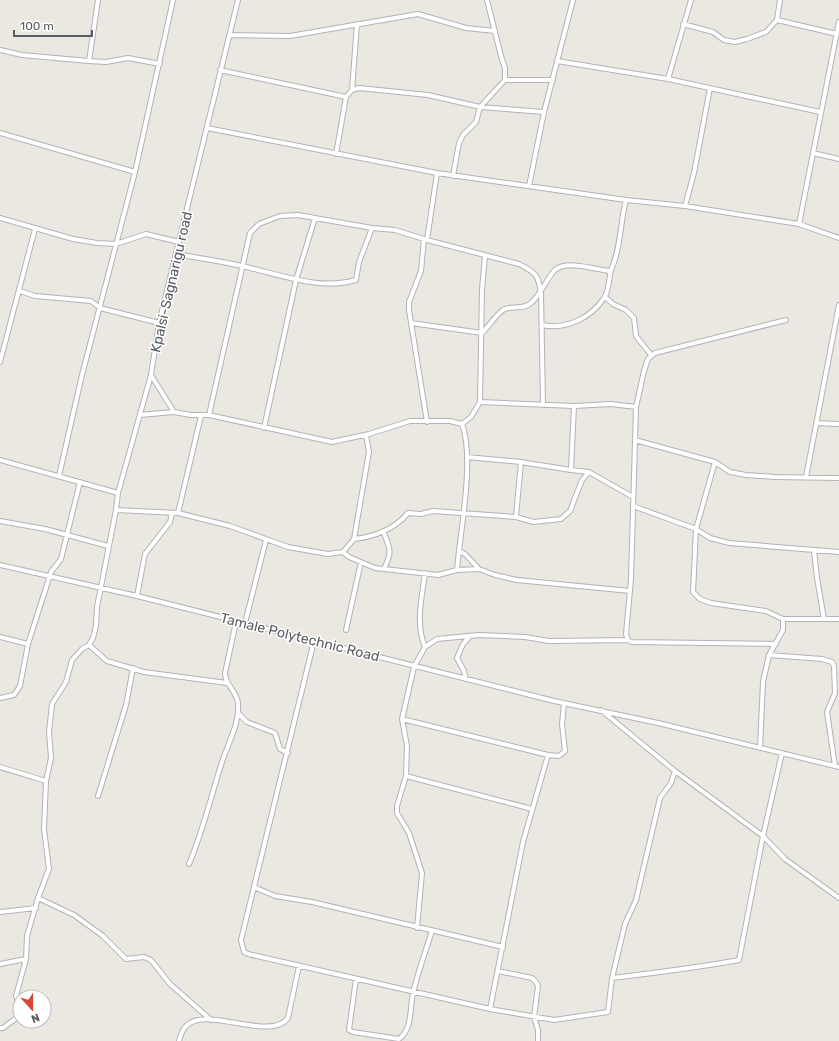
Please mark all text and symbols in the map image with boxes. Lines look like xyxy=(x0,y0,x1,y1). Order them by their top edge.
scale bar xyxy=(14,12,92,38)
text: 100 m xyxy=(20,19,54,33)
street label: Kpalsi-Sagnarigu road xyxy=(147,210,196,354)
street label: Tamale Polytechnic Road xyxy=(219,609,381,665)
north arrow xyxy=(12,989,52,1029)
text: N xyxy=(29,1010,41,1025)

